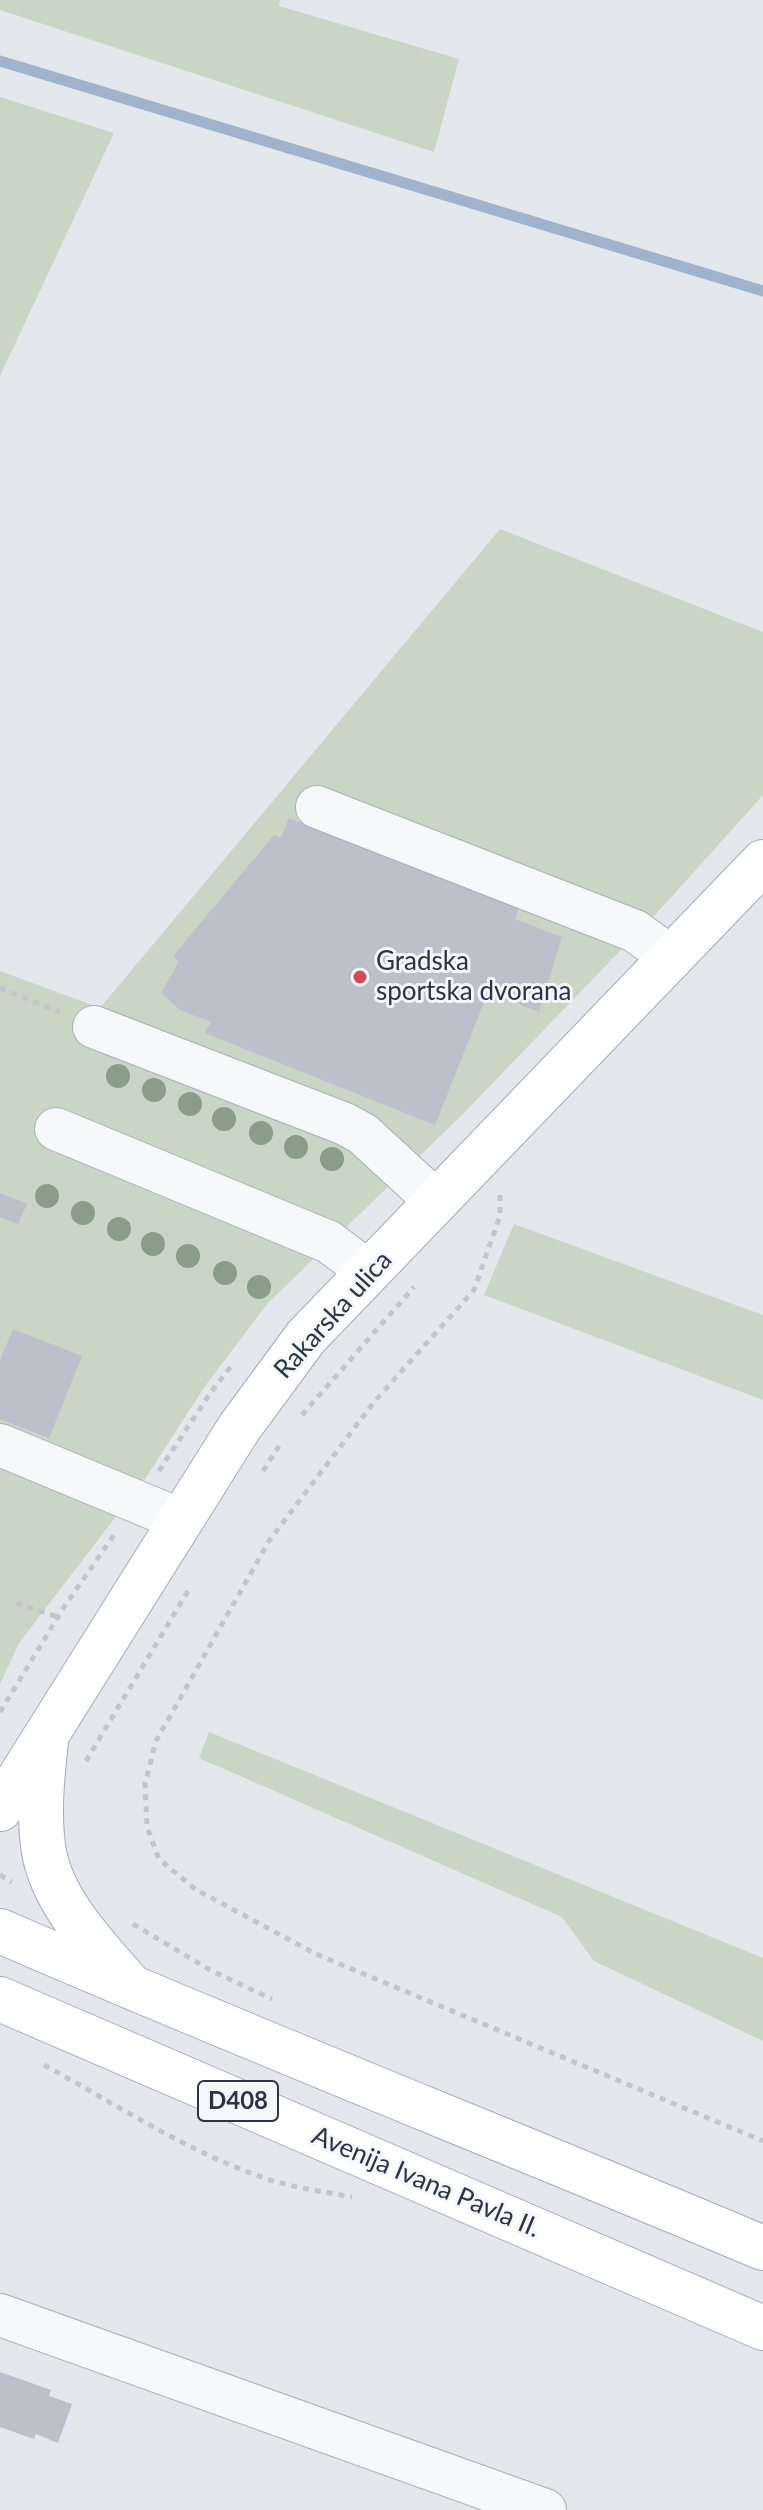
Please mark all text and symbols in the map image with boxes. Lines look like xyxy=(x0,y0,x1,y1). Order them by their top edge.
place label: Gradska sportska dvorana xyxy=(376,946,571,1008)
marker: Gradska sportska dvorana xyxy=(351,968,369,986)
street label: Rakarska ulica xyxy=(268,1245,398,1385)
road number: D408 xyxy=(198,2081,278,2121)
street label: Avenija Ivana Pavla II. xyxy=(307,2120,545,2244)

